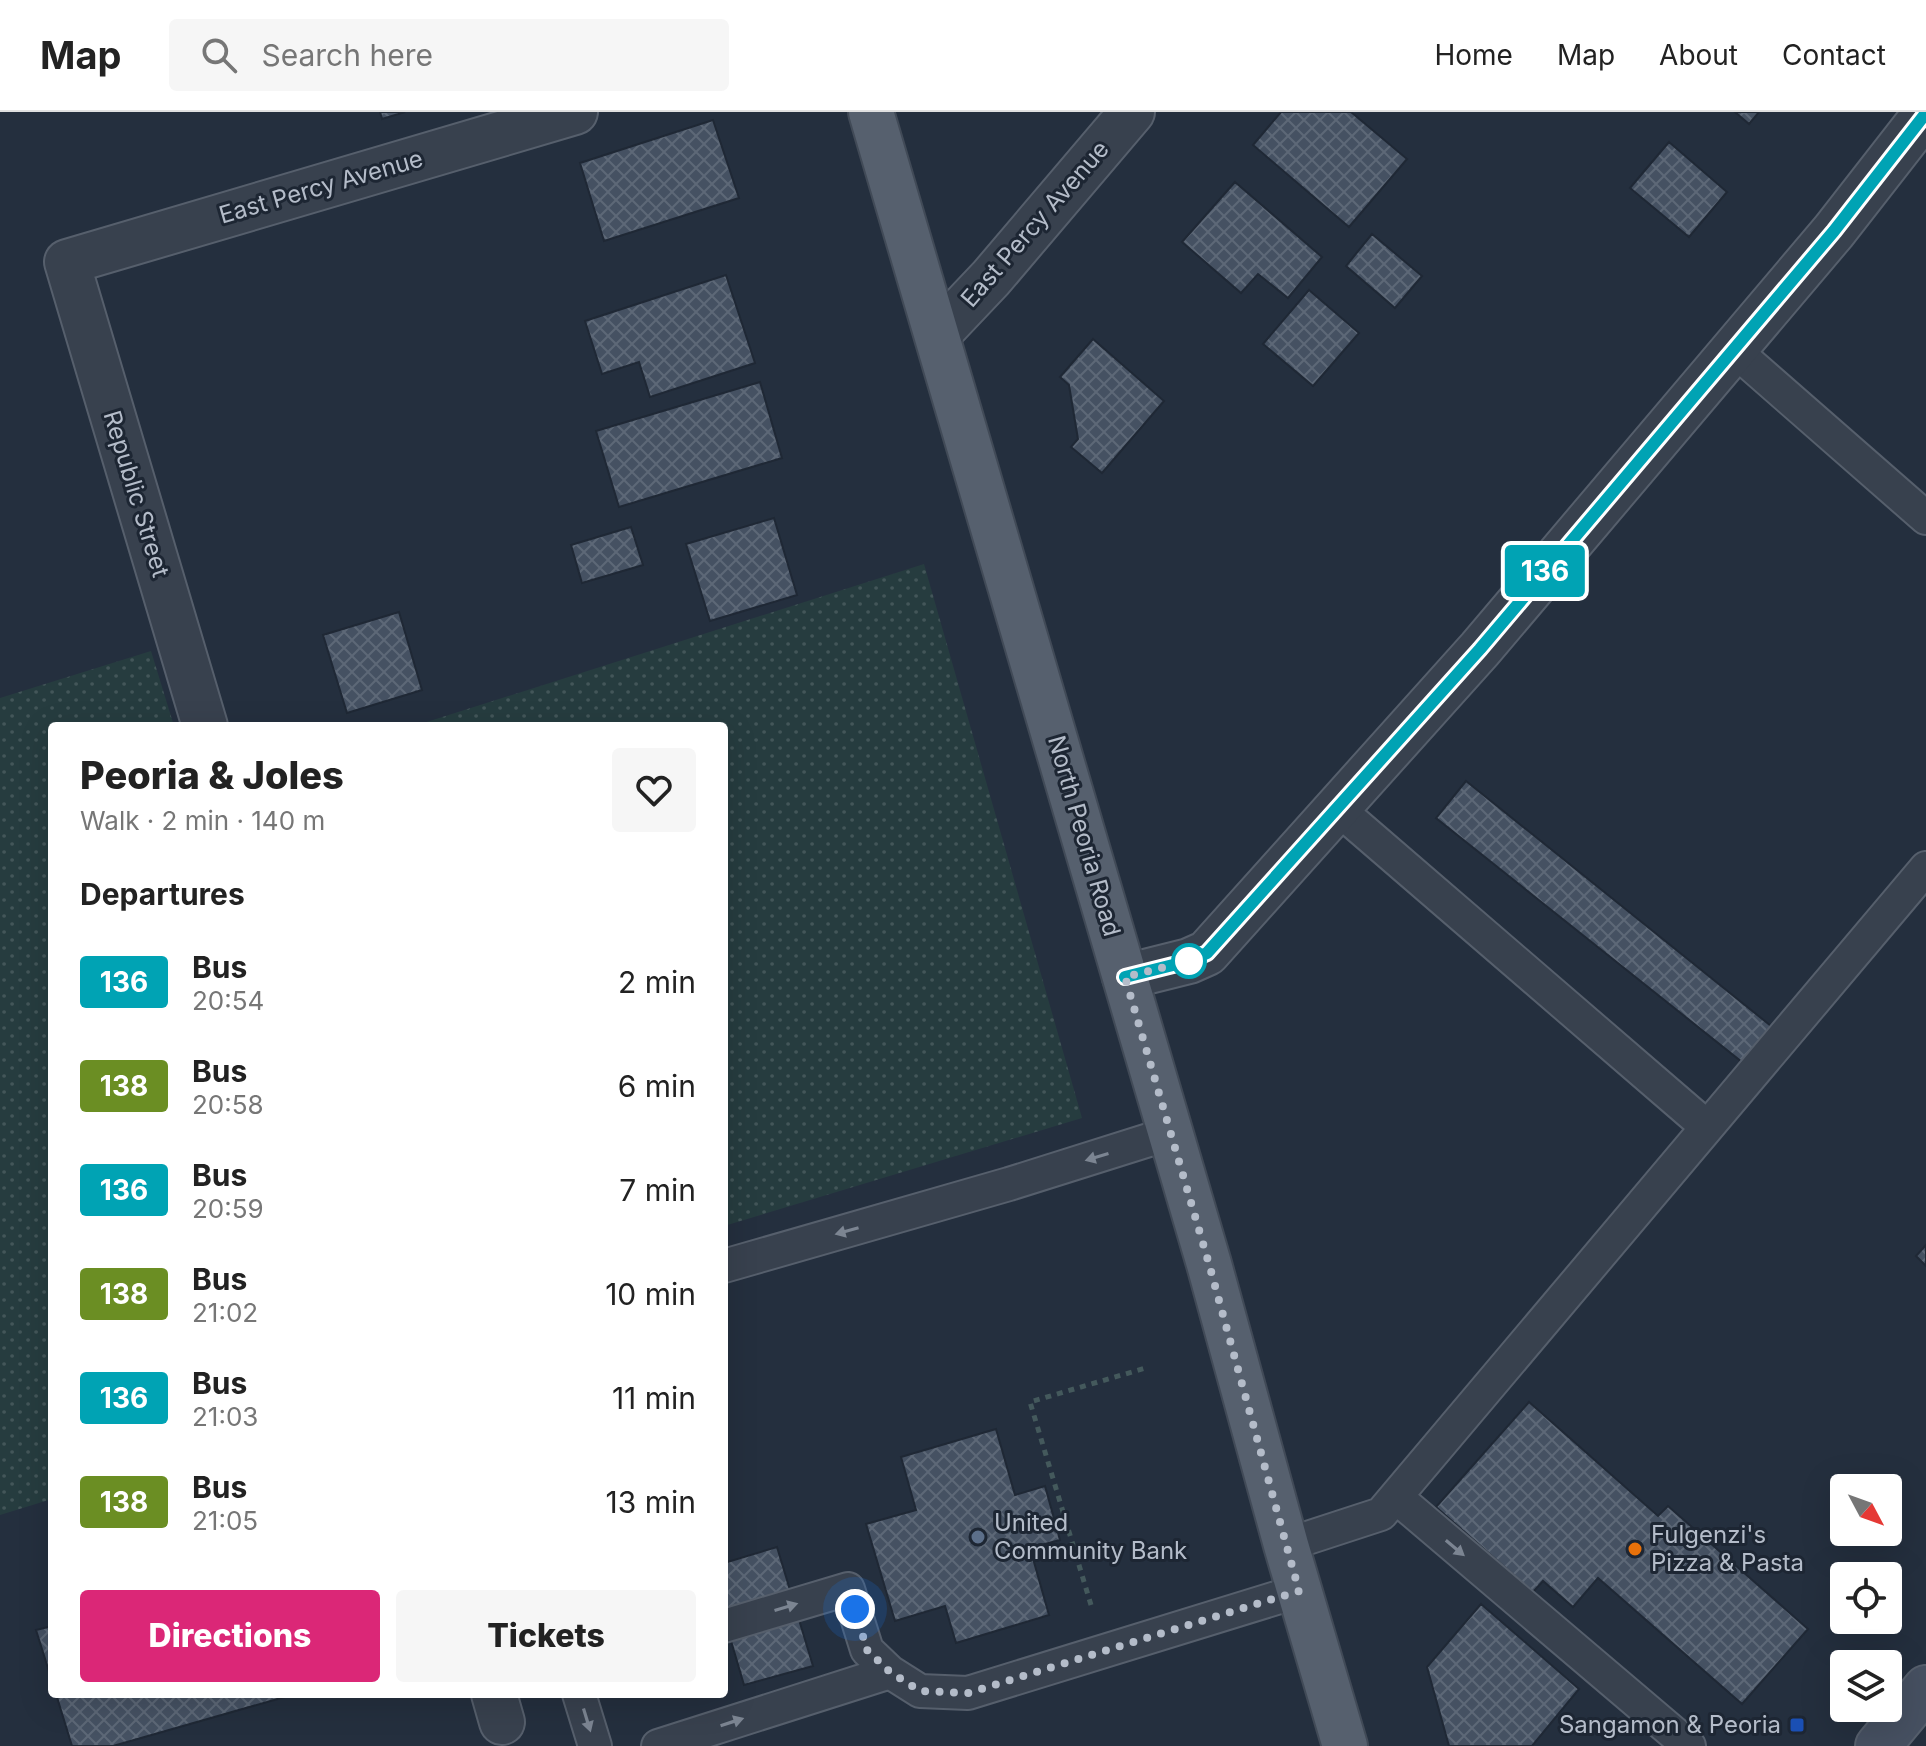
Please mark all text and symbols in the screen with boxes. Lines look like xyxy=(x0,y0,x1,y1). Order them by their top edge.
search box xyxy=(169,19,729,91)
text: Map xyxy=(40,32,121,78)
icon: search xyxy=(197,33,241,77)
text: Search here xyxy=(261,37,433,73)
text: Home xyxy=(1434,38,1513,72)
text: Map xyxy=(1557,38,1615,72)
text: About xyxy=(1659,38,1738,72)
text: Contact xyxy=(1782,38,1886,72)
street label: East Percy Avenue xyxy=(955,135,1115,313)
street label: East Percy Avenue xyxy=(216,144,426,230)
street label: Republic Street xyxy=(97,407,176,581)
line badge: 136 xyxy=(1499,545,1591,597)
text: 136 xyxy=(1521,554,1569,588)
street label: North Peoria Road xyxy=(1042,732,1127,940)
button: heart xyxy=(612,748,696,832)
text: Peoria & Joles xyxy=(80,752,344,798)
text: Walk · 2 min · 140 m xyxy=(80,805,325,836)
text: Departures xyxy=(80,876,245,912)
unlabelled marker xyxy=(1172,944,1206,978)
text: Bus xyxy=(192,949,247,985)
text: 2 min xyxy=(618,964,696,1000)
text: 136 xyxy=(100,965,148,999)
text: 20:54 xyxy=(192,985,264,1016)
text: Bus xyxy=(192,1053,247,1089)
text: 6 min xyxy=(618,1068,696,1104)
text: 138 xyxy=(100,1069,148,1103)
text: 20:58 xyxy=(192,1089,264,1120)
one-way arrow xyxy=(1084,1151,1108,1164)
text: Bus xyxy=(192,1157,247,1193)
text: 7 min xyxy=(619,1172,696,1208)
text: 136 xyxy=(100,1173,148,1207)
text: 20:59 xyxy=(192,1193,264,1224)
one-way arrow xyxy=(835,1225,859,1238)
text: Bus xyxy=(192,1261,247,1297)
text: 10 min xyxy=(605,1276,696,1312)
text: 138 xyxy=(100,1277,148,1311)
text: 21:02 xyxy=(192,1297,258,1328)
text: Bus xyxy=(192,1365,247,1401)
text: 11 min xyxy=(612,1380,696,1416)
text: 136 xyxy=(100,1381,148,1415)
text: 21:03 xyxy=(192,1401,258,1432)
text: Bus xyxy=(192,1469,247,1505)
north arrow xyxy=(1830,1474,1902,1546)
map controls xyxy=(1830,1474,1902,1722)
text: 13 min xyxy=(606,1484,696,1520)
text: 138 xyxy=(100,1485,148,1519)
text: 21:05 xyxy=(192,1505,258,1536)
place label: United Community Bank xyxy=(994,1508,1187,1565)
place label: Fulgenzi's Pizza & Pasta xyxy=(1651,1520,1804,1577)
marker: United Community Bank xyxy=(969,1528,987,1546)
one-way arrow xyxy=(1445,1539,1465,1556)
marker: Fulgenzi's Pizza & Pasta xyxy=(1626,1540,1644,1558)
button: locate xyxy=(1830,1562,1902,1634)
your location xyxy=(835,1589,875,1629)
button: Directions xyxy=(80,1590,380,1682)
button: Tickets xyxy=(396,1590,696,1682)
one-way arrow xyxy=(775,1601,799,1613)
button: layers xyxy=(1830,1650,1902,1722)
one-way arrow xyxy=(581,1708,594,1732)
place label: Sangamon & Peoria xyxy=(1559,1710,1781,1739)
one-way arrow xyxy=(721,1715,745,1728)
marker: Sangamon & Peoria xyxy=(1788,1716,1806,1734)

